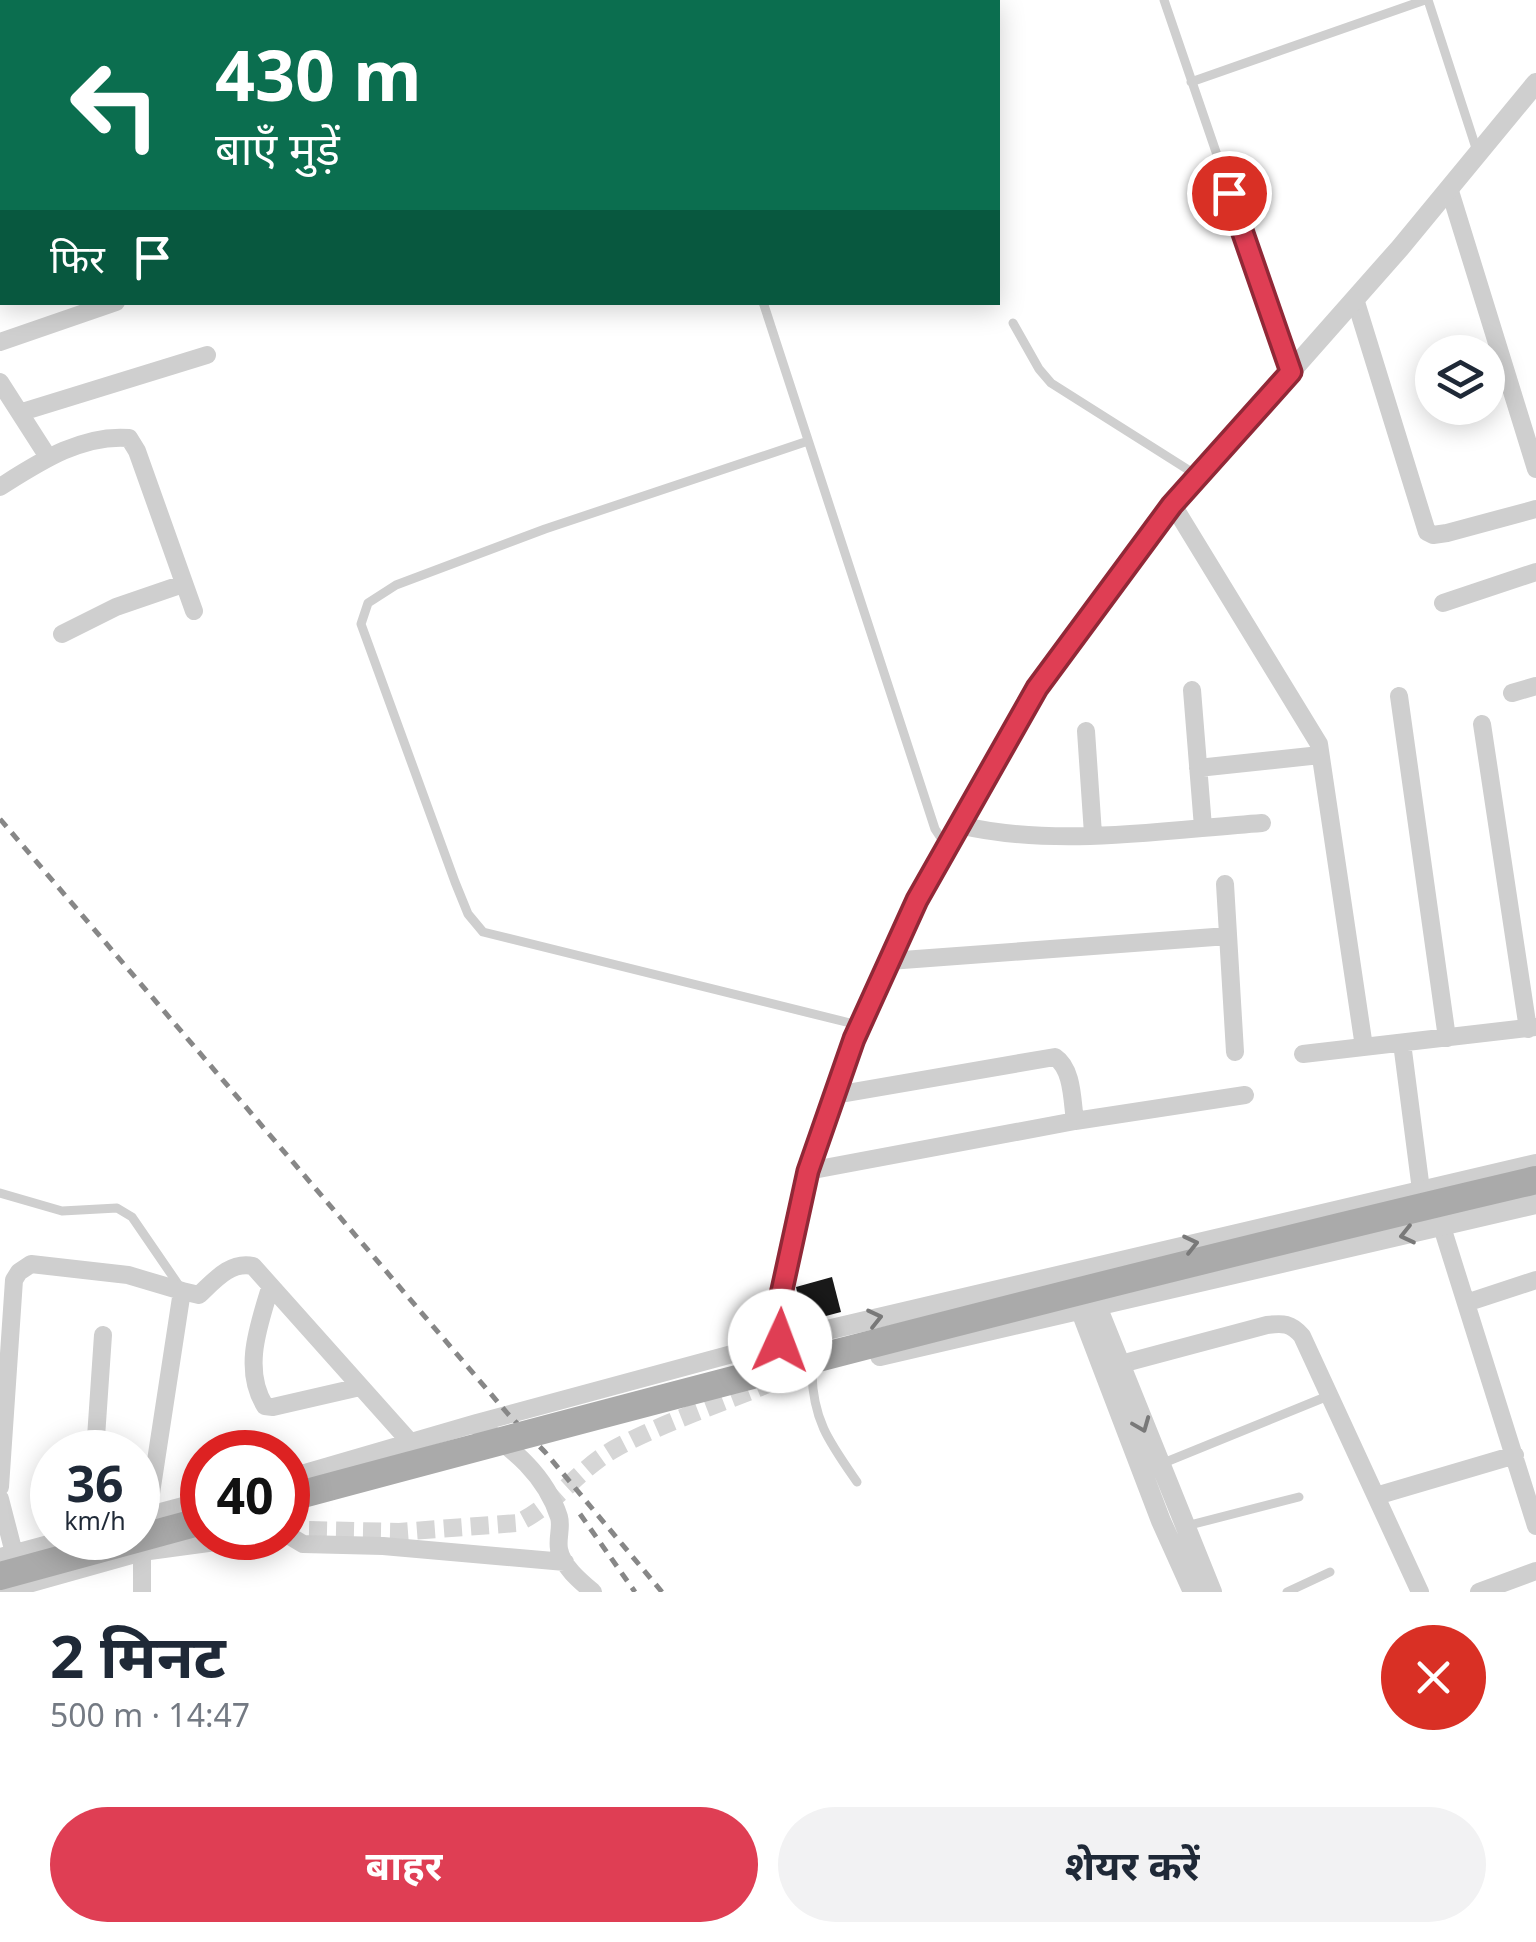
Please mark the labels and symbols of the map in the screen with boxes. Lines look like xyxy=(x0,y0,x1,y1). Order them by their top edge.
pin xyxy=(1187,151,1272,236)
one-way arrow xyxy=(1399,1223,1416,1244)
one-way arrow xyxy=(1182,1235,1199,1256)
position arrow xyxy=(728,1289,832,1393)
one-way arrow xyxy=(866,1309,883,1330)
one-way arrow xyxy=(1131,1415,1151,1433)
speed limit sign: 40 xyxy=(180,1430,310,1560)

